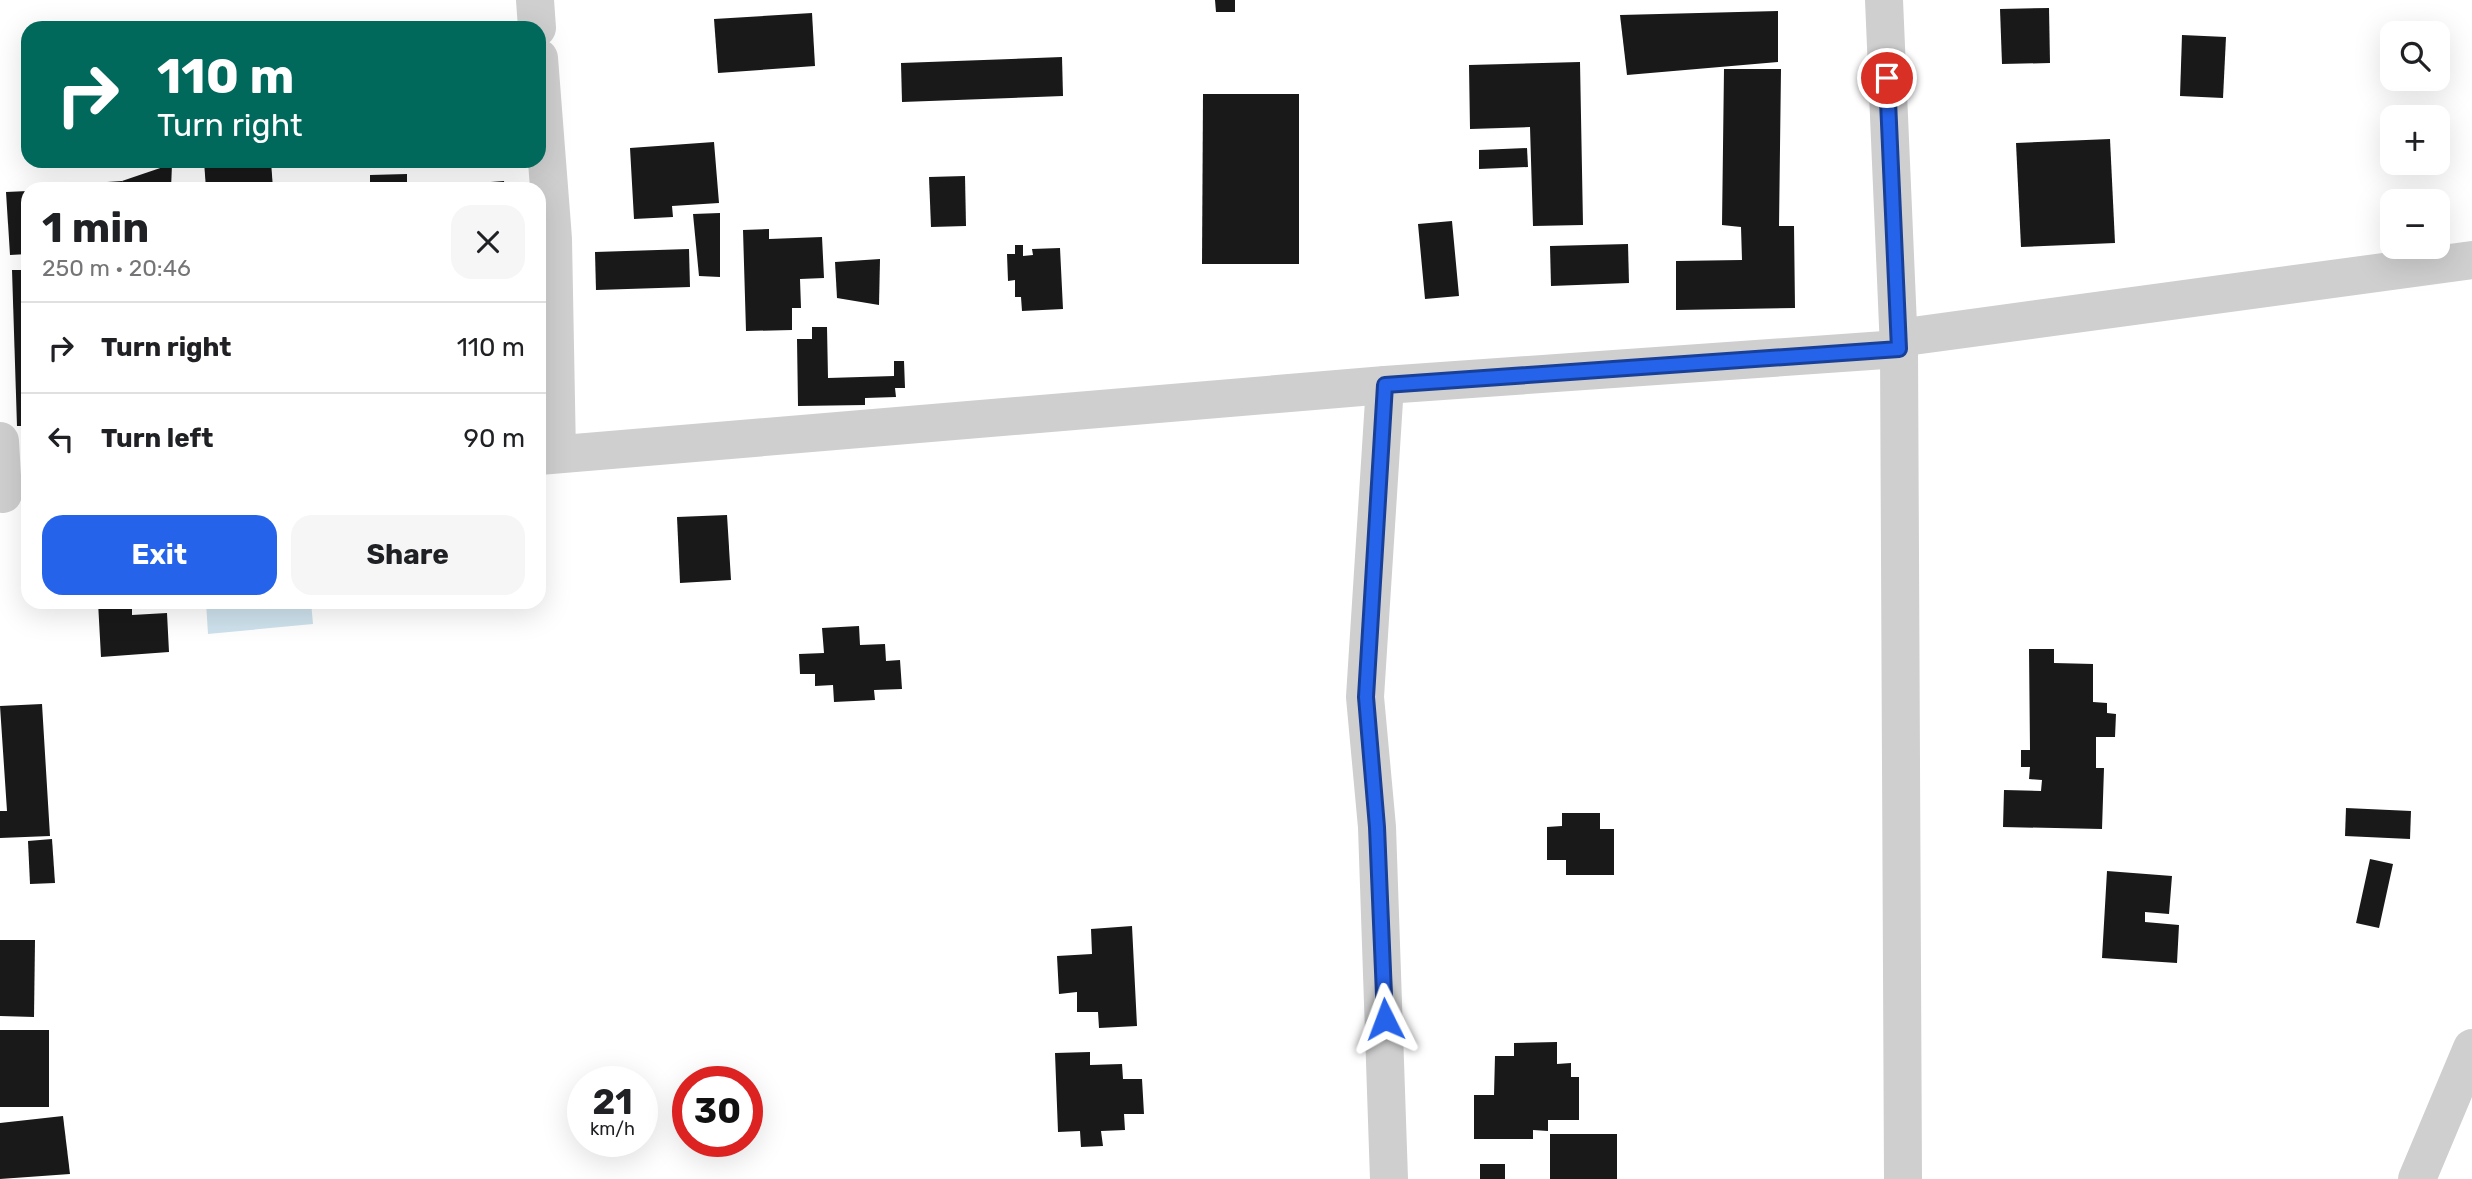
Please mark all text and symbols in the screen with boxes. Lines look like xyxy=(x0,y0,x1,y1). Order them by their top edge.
map controls xyxy=(2380,21,2450,259)
button: search xyxy=(2380,21,2450,91)
text: 110 m xyxy=(157,47,294,105)
pin xyxy=(1857,48,1917,108)
icon: right xyxy=(42,49,133,140)
icon: arrive xyxy=(1868,59,1906,97)
button: + xyxy=(2380,105,2450,175)
text: Turn right xyxy=(157,106,302,144)
button: − xyxy=(2380,189,2450,259)
text: 1 min xyxy=(42,203,149,253)
button: close xyxy=(451,205,525,279)
text: 250 m · 20:46 xyxy=(42,254,191,282)
icon: right xyxy=(42,329,80,367)
text: Turn right xyxy=(101,332,231,363)
text: 110 m xyxy=(457,332,525,363)
icon: left xyxy=(42,420,80,458)
text: Turn left xyxy=(101,423,213,454)
text: 90 m xyxy=(464,423,525,454)
button: Exit xyxy=(42,515,277,595)
button: Share xyxy=(291,515,525,595)
position arrow xyxy=(1348,982,1422,1056)
speed limit sign: 30 xyxy=(672,1066,763,1157)
text: 21 xyxy=(592,1081,633,1123)
text: km/h xyxy=(590,1118,635,1140)

